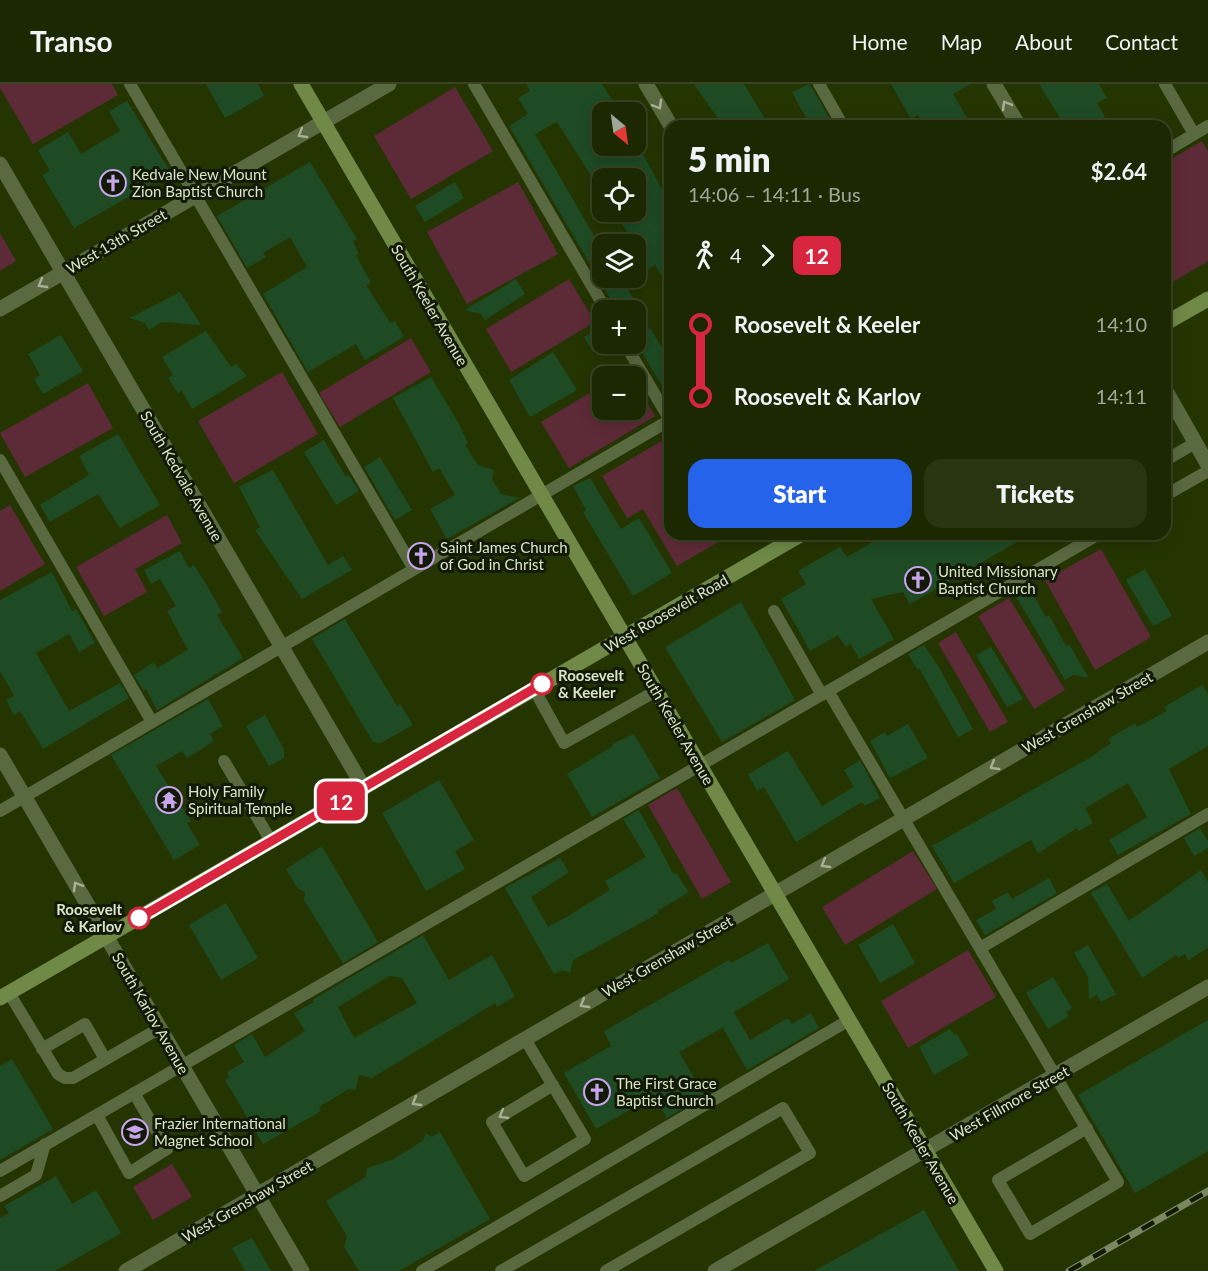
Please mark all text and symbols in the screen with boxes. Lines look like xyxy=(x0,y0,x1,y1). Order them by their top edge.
text: Transo xyxy=(30,24,113,58)
text: Home xyxy=(852,29,908,54)
text: Map xyxy=(941,29,982,54)
text: About xyxy=(1015,29,1072,54)
text: Contact xyxy=(1105,29,1178,54)
one-way arrow xyxy=(651,99,663,109)
one-way arrow xyxy=(1002,101,1014,111)
north arrow xyxy=(592,102,646,156)
map controls xyxy=(592,102,646,420)
one-way arrow xyxy=(298,127,308,139)
text: 5 min xyxy=(688,139,770,179)
text: $2.64 xyxy=(1091,158,1147,185)
place label: Kedvale New Mount Zion Baptist Church xyxy=(132,165,267,200)
church icon: Kedvale New Mount Zion Baptist Church xyxy=(98,168,128,198)
button: locate xyxy=(592,168,646,222)
text: 14:06 – 14:11 · Bus xyxy=(688,182,861,206)
street label: West 13th Street xyxy=(63,205,170,277)
button: layers xyxy=(592,234,646,288)
icon: walk xyxy=(688,239,721,272)
icon: forward xyxy=(751,239,784,272)
street label: South Keeler Avenue xyxy=(388,241,472,369)
text: 4 xyxy=(730,243,742,267)
text: 12 xyxy=(805,243,829,268)
one-way arrow xyxy=(38,277,48,289)
button: + xyxy=(592,300,646,354)
text: Roosevelt & Keeler xyxy=(734,311,920,338)
text: 14:10 xyxy=(1096,312,1147,336)
button: − xyxy=(592,366,646,420)
text: Roosevelt & Karlov xyxy=(734,383,921,410)
text: 14:11 xyxy=(1096,384,1147,408)
street label: South Kedvale Avenue xyxy=(137,408,227,545)
button: Start xyxy=(688,459,912,528)
button: Tickets xyxy=(924,459,1147,528)
place label: Saint James Church of God in Christ xyxy=(440,538,568,573)
church icon: Saint James Church of God in Christ xyxy=(406,541,436,571)
place label: United Missionary Baptist Church xyxy=(938,562,1058,597)
church icon: United Missionary Baptist Church xyxy=(903,565,933,595)
street label: West Roosevelt Road xyxy=(601,570,731,656)
street label: South Keeler Avenue xyxy=(634,660,718,788)
place label: Roosevelt & Keeler xyxy=(558,666,624,701)
street label: West Grenshaw Street xyxy=(1019,667,1156,757)
marker: Roosevelt & Keeler xyxy=(531,673,553,695)
one-way arrow xyxy=(990,759,1000,771)
place label: Holy Family Spiritual Temple xyxy=(188,782,292,817)
line badge: 12 xyxy=(314,782,368,820)
temple icon: Holy Family Spiritual Temple xyxy=(154,785,184,815)
text: 12 xyxy=(329,789,353,814)
one-way arrow xyxy=(821,857,832,869)
one-way arrow xyxy=(73,882,84,892)
place label: Roosevelt & Karlov xyxy=(56,900,122,935)
marker: Roosevelt & Karlov xyxy=(128,907,150,929)
street label: West Grenshaw Street xyxy=(599,911,736,1001)
street label: South Karlov Avenue xyxy=(109,949,193,1077)
one-way arrow xyxy=(580,997,590,1009)
street label: West Fillmore Street xyxy=(946,1061,1072,1144)
place label: The First Grace Baptist Church xyxy=(616,1074,717,1109)
church icon: The First Grace Baptist Church xyxy=(582,1077,612,1107)
street label: South Keeler Avenue xyxy=(879,1079,963,1207)
one-way arrow xyxy=(411,1095,422,1107)
one-way arrow xyxy=(499,1108,509,1119)
place label: Frazier International Magnet School xyxy=(154,1114,286,1149)
school or university icon: Frazier International Magnet School xyxy=(120,1117,150,1147)
street label: West Grenshaw Street xyxy=(179,1156,316,1246)

